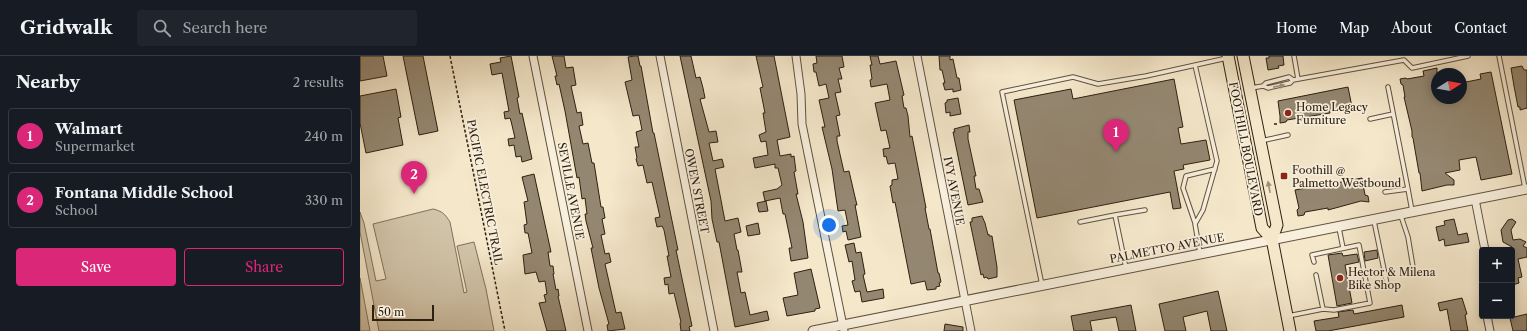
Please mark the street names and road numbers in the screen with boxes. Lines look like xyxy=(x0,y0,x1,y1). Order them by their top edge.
street label: FOOTHILL BOULEVARD xyxy=(1226,81,1266,217)
street label: PACIFIC ELECTRIC TRAIL xyxy=(464,118,506,267)
street label: SEVILLE AVENUE xyxy=(555,141,587,241)
street label: OWEN STREET xyxy=(682,147,712,236)
street label: IVY AVENUE xyxy=(940,155,968,227)
street label: PALMETTO AVENUE xyxy=(1108,230,1226,266)

